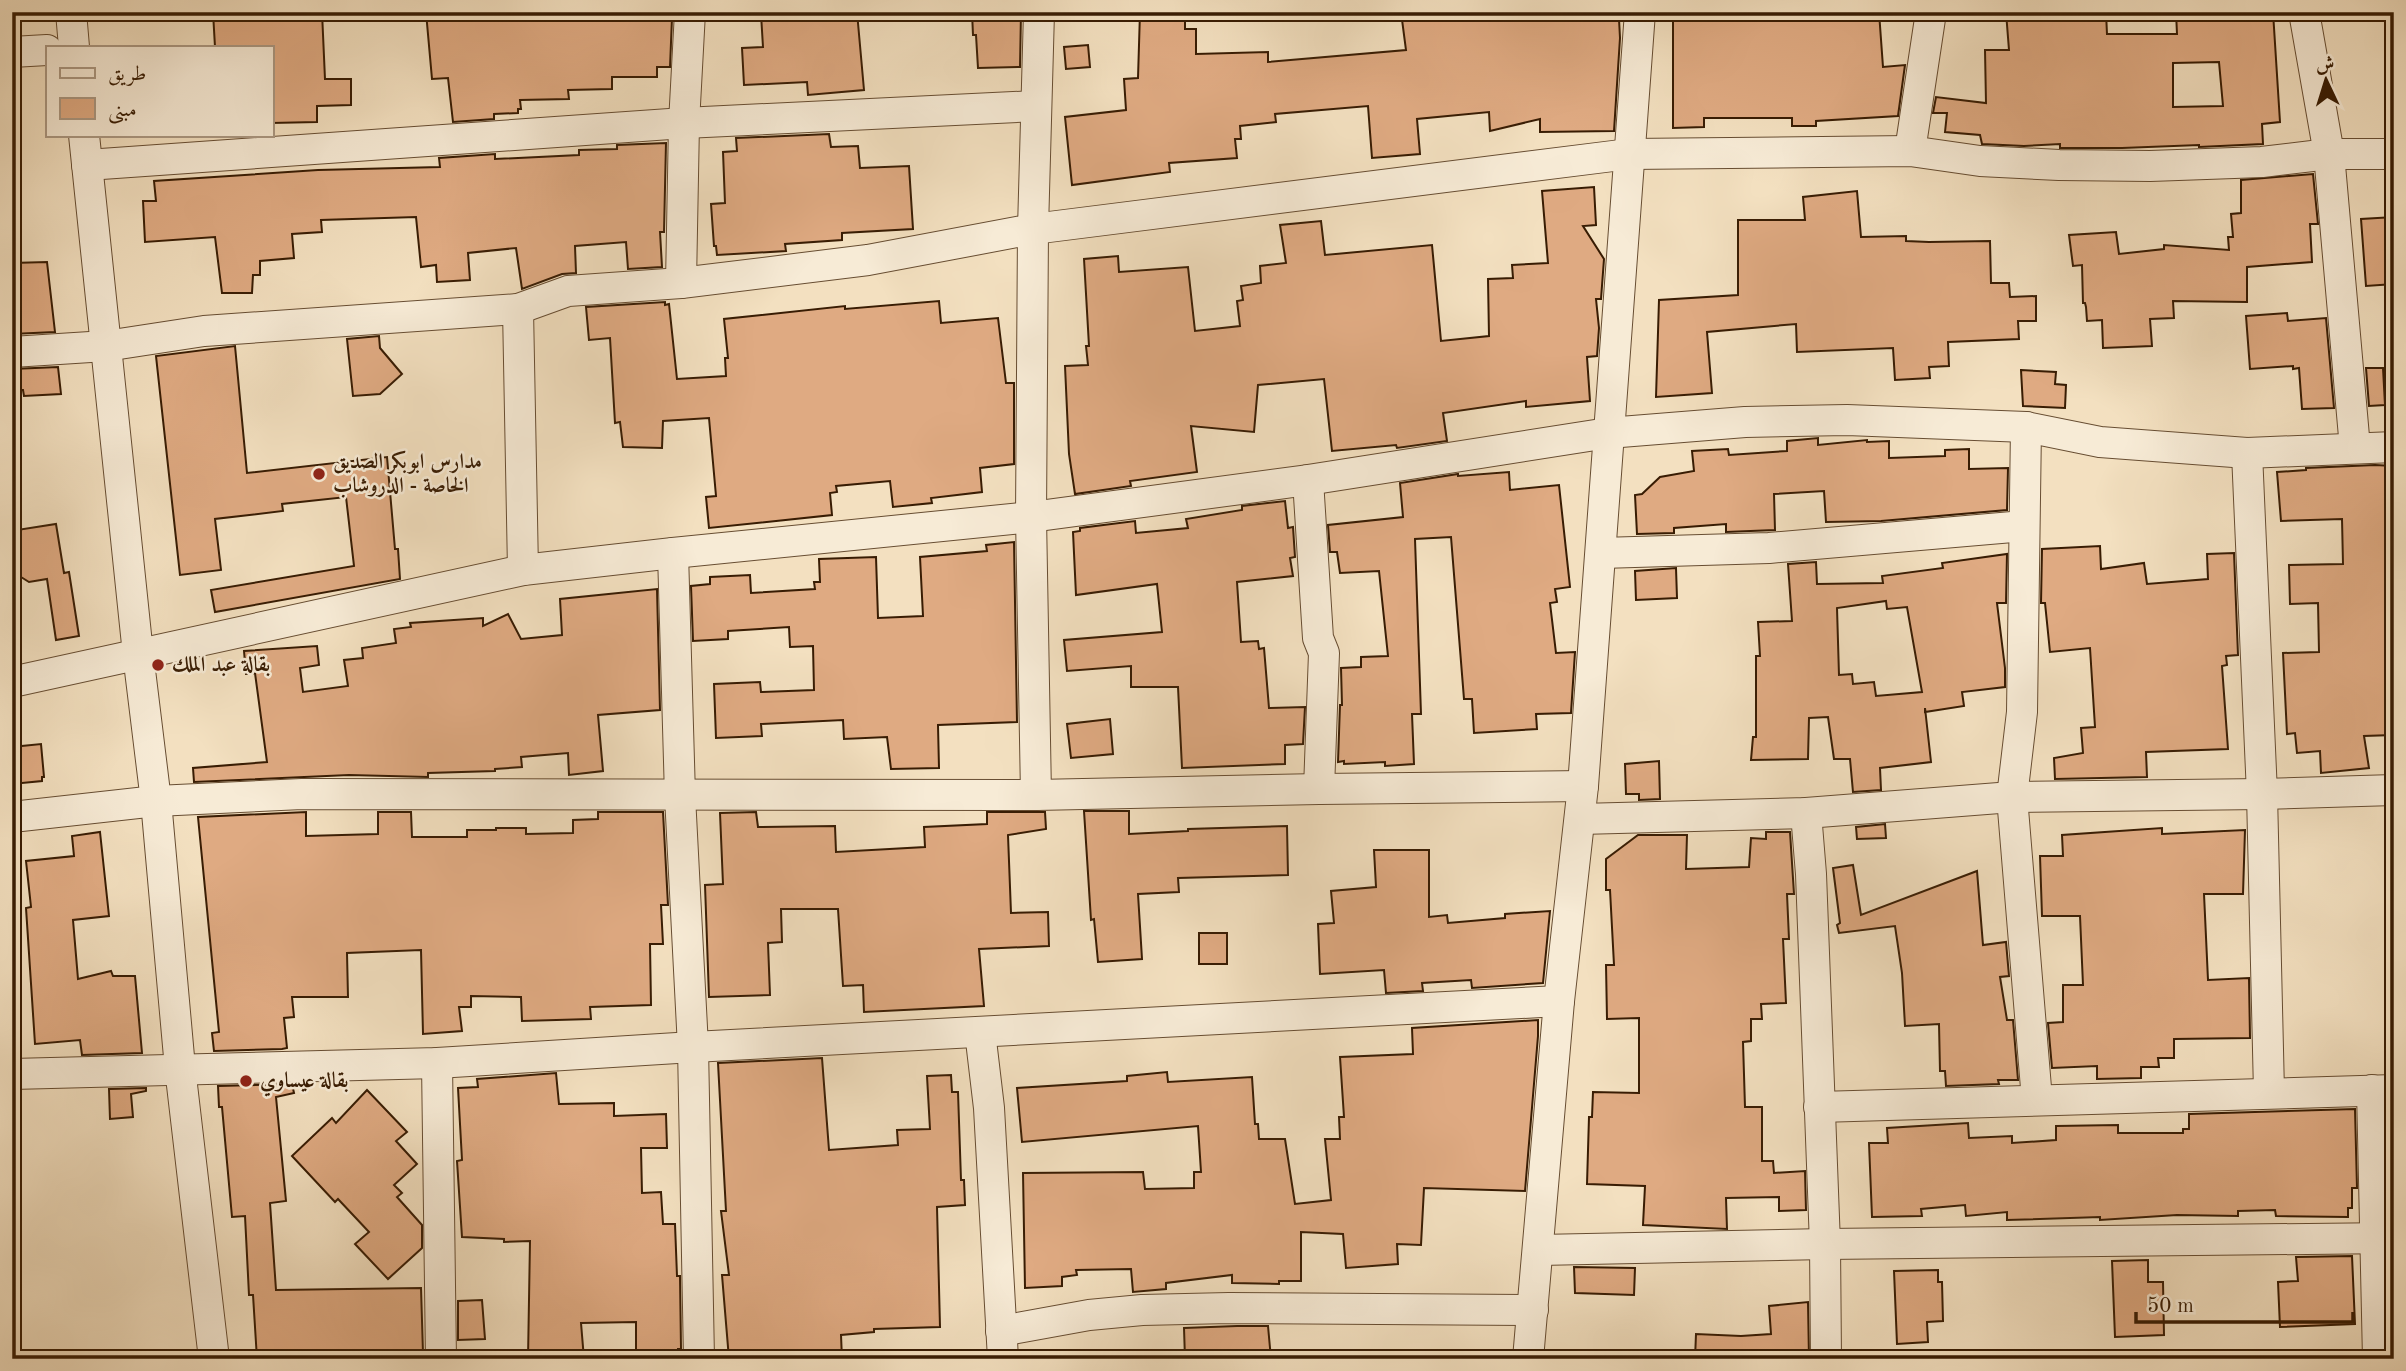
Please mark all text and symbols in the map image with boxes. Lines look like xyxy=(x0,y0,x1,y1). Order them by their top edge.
legend xyxy=(46,46,273,136)
north arrow xyxy=(2290,46,2360,116)
text: ش xyxy=(2315,55,2335,76)
text: طريق xyxy=(108,64,146,86)
text: مبنى xyxy=(108,100,137,124)
place label: مدارس ابوبكر الصديق الخاصة - الدروشاب xyxy=(333,450,482,498)
marker: مدارس ابوبكر الصديق الخاصة - الدروشاب xyxy=(311,466,327,482)
place label: بقالة عبد الملك xyxy=(172,654,270,677)
marker: بقالة عبد الملك xyxy=(150,657,166,673)
place label: بقالة عيساوي xyxy=(260,1070,349,1097)
marker: بقالة عيساوي xyxy=(238,1073,254,1089)
scale bar xyxy=(2136,1280,2354,1324)
text: 50 m xyxy=(2147,1296,2194,1317)

